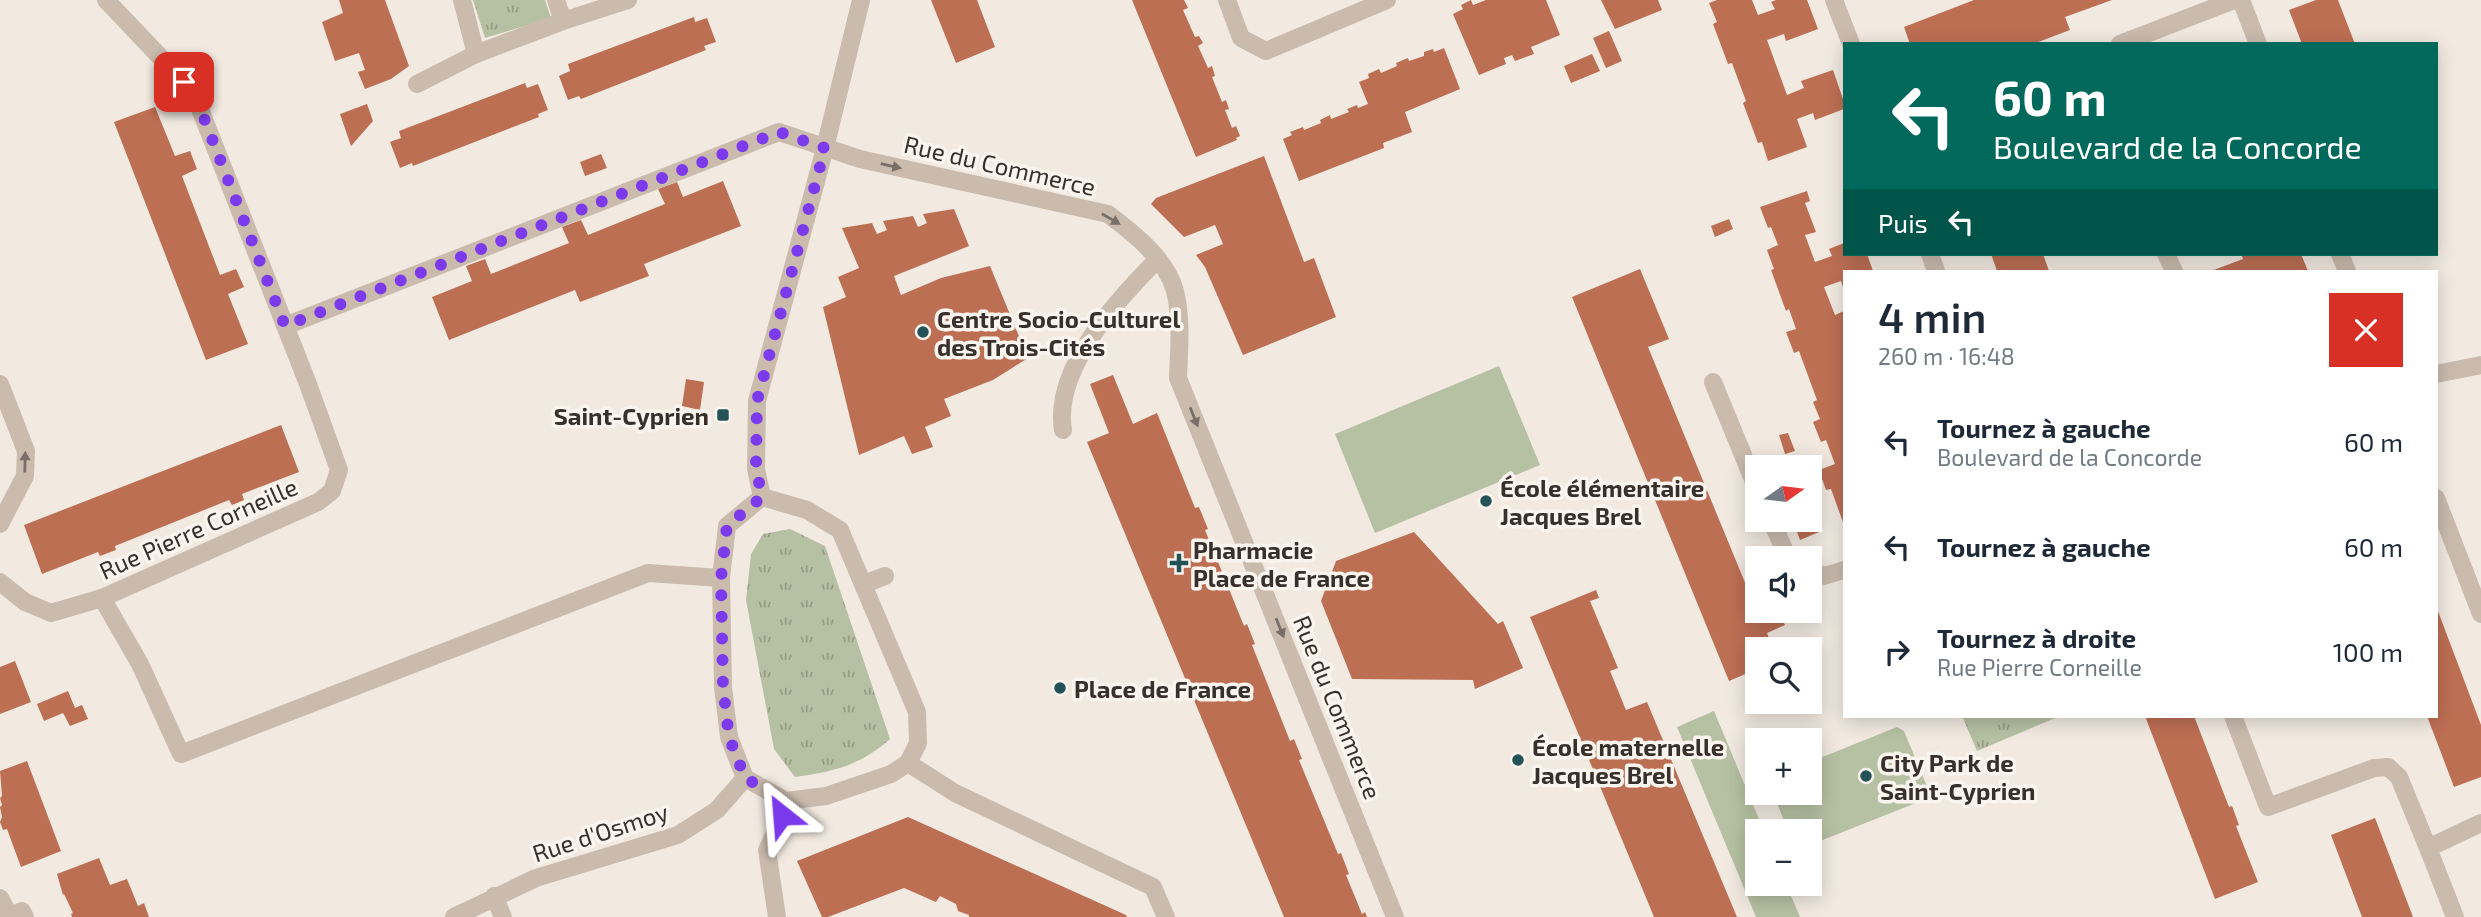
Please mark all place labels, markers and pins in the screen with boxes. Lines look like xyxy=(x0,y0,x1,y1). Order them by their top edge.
pin xyxy=(154,52,214,112)
place label: Centre Socio-Culturel des Trois-Cités xyxy=(937,304,1180,361)
marker: Centre Socio-Culturel des Trois-Cités xyxy=(915,324,931,340)
place label: Saint-Cyprien xyxy=(554,401,709,430)
marker: Saint-Cyprien xyxy=(715,407,731,423)
place label: École élémentaire Jacques Brel xyxy=(1500,473,1704,530)
marker: École élémentaire Jacques Brel xyxy=(1478,493,1494,509)
place label: Pharmacie Place de France xyxy=(1193,535,1370,592)
marker: Pharmacie Place de France xyxy=(1171,555,1187,571)
place label: Place de France xyxy=(1074,674,1251,703)
marker: Place de France xyxy=(1052,680,1068,696)
place label: École maternelle Jacques Brel xyxy=(1532,732,1724,789)
place label: City Park de Saint-Cyprien xyxy=(1880,748,2035,805)
marker: École maternelle Jacques Brel xyxy=(1510,752,1526,768)
marker: City Park de Saint-Cyprien xyxy=(1858,768,1874,784)

